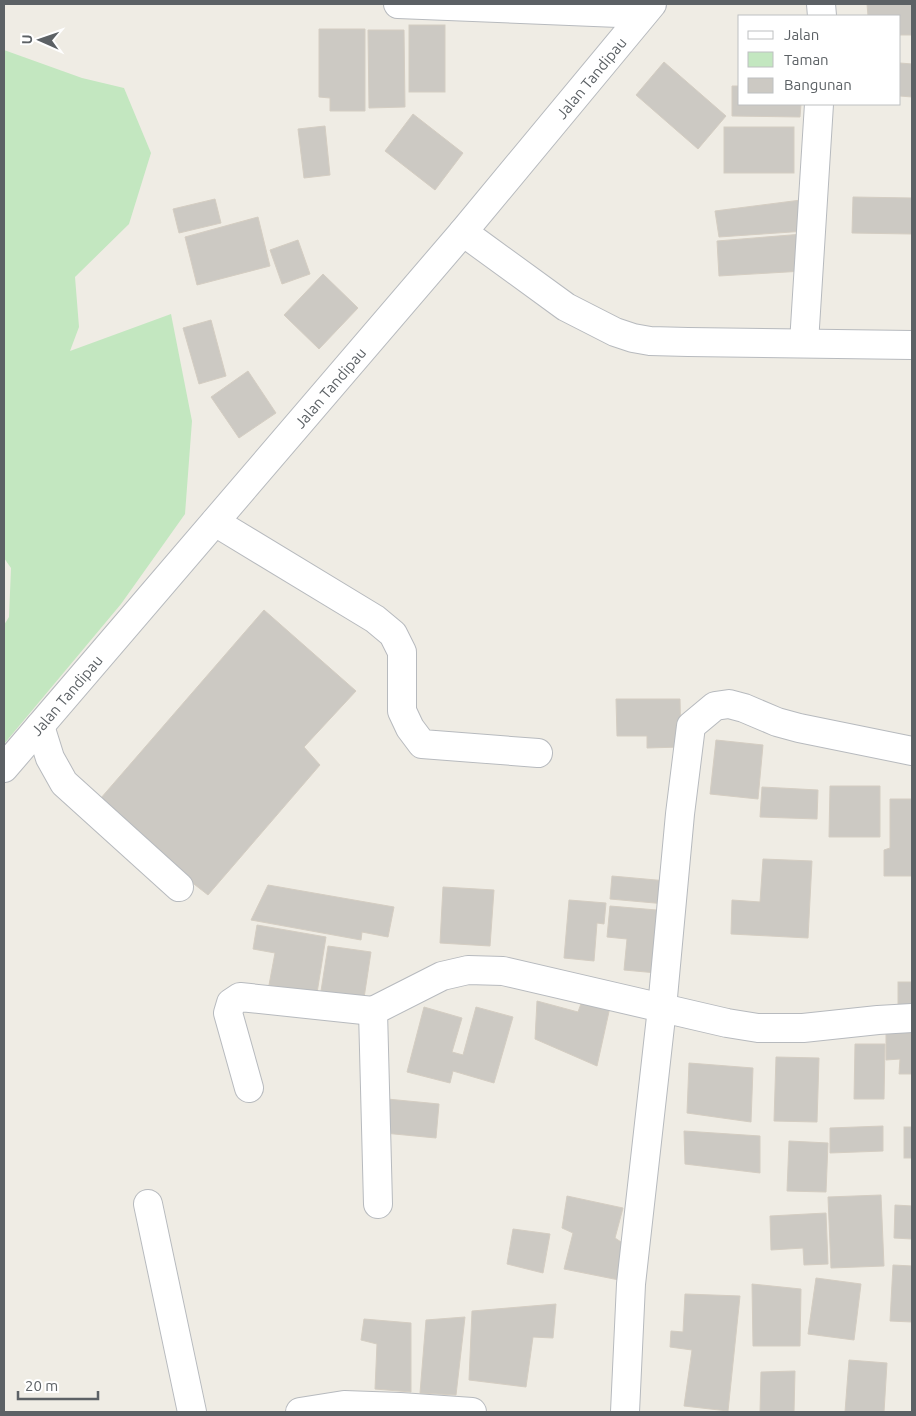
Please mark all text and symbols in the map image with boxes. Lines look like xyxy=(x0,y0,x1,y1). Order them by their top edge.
north arrow xyxy=(15,15,65,65)
legend xyxy=(738,15,901,105)
text: Jalan xyxy=(784,26,819,43)
text: U xyxy=(19,34,35,45)
street label: Jalan Tandipau xyxy=(552,34,629,122)
text: Taman xyxy=(784,51,829,68)
text: Bangunan xyxy=(784,76,852,93)
street label: Jalan Tandipau xyxy=(291,344,369,431)
street label: Jalan Tandipau xyxy=(27,651,106,739)
scale bar xyxy=(18,1368,98,1400)
text: 20 m xyxy=(25,1377,58,1394)

